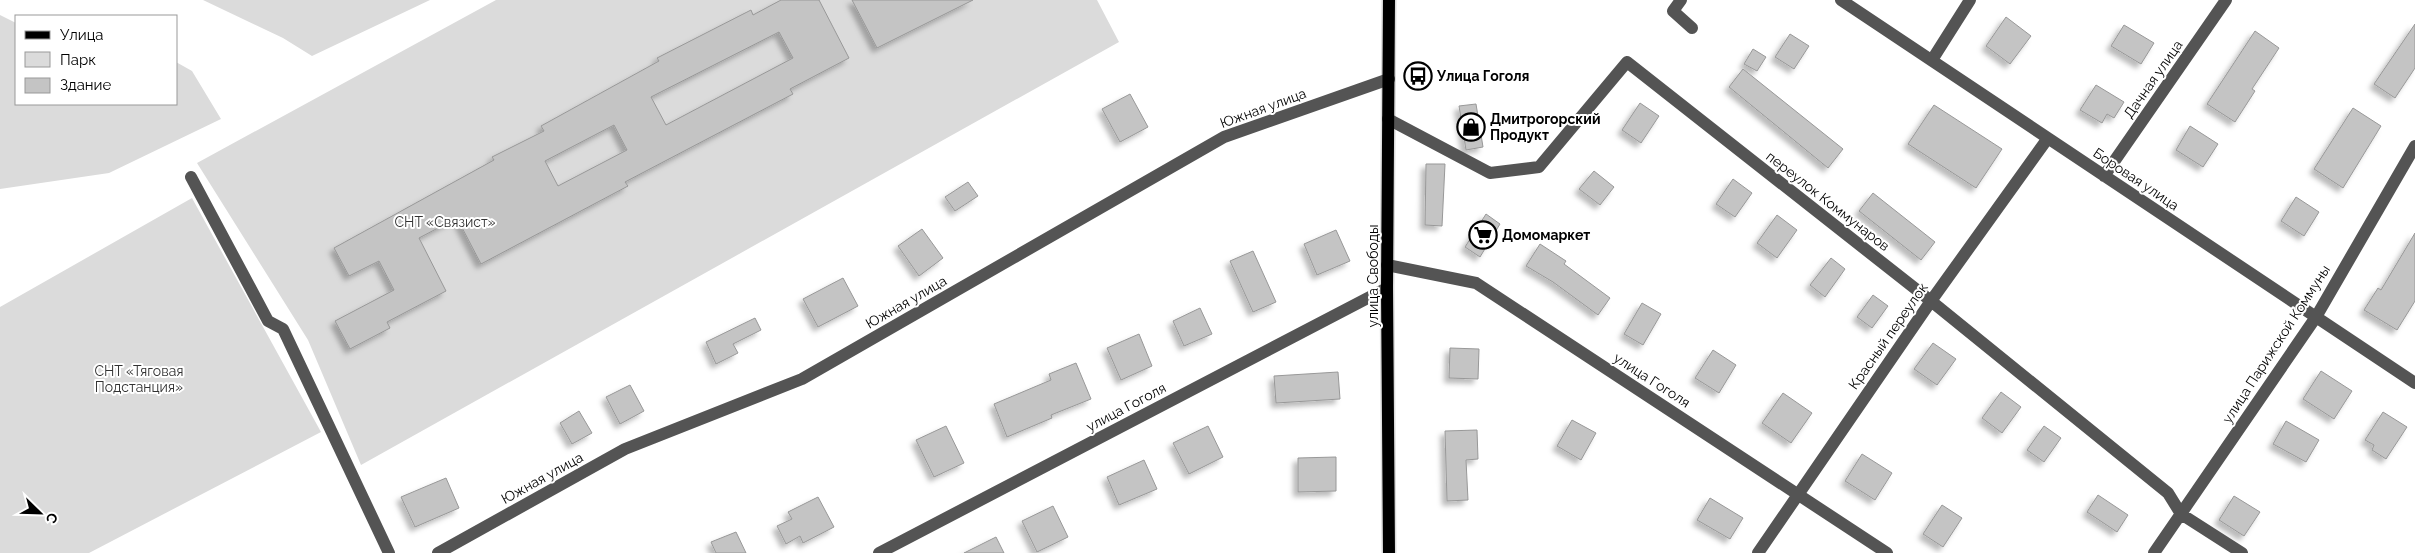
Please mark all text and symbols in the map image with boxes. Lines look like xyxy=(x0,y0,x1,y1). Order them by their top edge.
legend xyxy=(15,15,178,105)
text: Улица xyxy=(60,26,104,44)
street label: Дачная улица xyxy=(2120,37,2186,121)
text: Парк xyxy=(60,51,96,69)
bus stop icon: Улица Гоголя xyxy=(1403,61,1433,91)
place label: Улица Гоголя xyxy=(1436,68,1529,84)
text: Здание xyxy=(60,76,112,94)
street label: Южная улица xyxy=(1218,85,1308,131)
place label: Дмитрогорский Продукт xyxy=(1490,111,1601,143)
shop icon: Дмитрогорский Продукт xyxy=(1456,112,1486,142)
street label: Боровая улица xyxy=(2090,145,2182,213)
street label: переулок Коммунаров xyxy=(1763,148,1893,254)
park label: СНТ «Связист» xyxy=(394,214,496,230)
supermarket icon: Домомаркет xyxy=(1468,220,1498,250)
street label: улица Свободы xyxy=(1365,224,1381,328)
place label: Домомаркет xyxy=(1502,227,1590,243)
street label: улица Парижской Коммуны xyxy=(2219,262,2333,426)
street label: Южная улица xyxy=(863,272,949,332)
street label: Красный переулок xyxy=(1845,280,1931,392)
street label: улица Гоголя xyxy=(1611,349,1693,411)
park label: СНТ «Тяговая Подстанция» xyxy=(94,363,184,395)
street label: улица Гоголя xyxy=(1083,379,1169,435)
street label: Южная улица xyxy=(498,449,586,507)
north arrow xyxy=(15,488,65,538)
text: С xyxy=(43,511,61,526)

